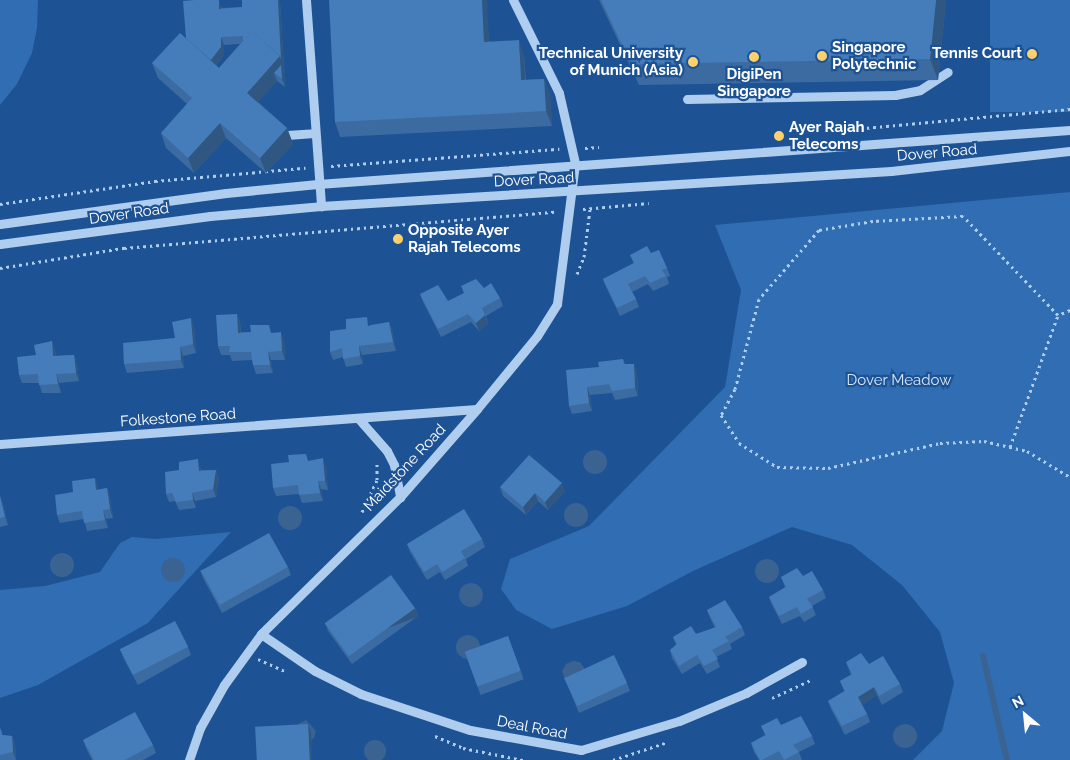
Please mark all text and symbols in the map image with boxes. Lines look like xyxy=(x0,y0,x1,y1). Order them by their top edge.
place label: Singapore Polytechnic xyxy=(832,38,916,73)
place label: Technical University of Munich (Asia) xyxy=(538,44,683,79)
place label: Tennis Court xyxy=(932,45,1022,63)
marker: Tennis Court xyxy=(1026,48,1038,60)
marker: Singapore Polytechnic xyxy=(816,50,828,62)
marker: DigiPen Singapore xyxy=(748,51,760,63)
marker: Technical University of Munich (Asia) xyxy=(687,56,699,68)
place label: DigiPen Singapore xyxy=(717,65,791,100)
place label: Ayer Rajah Telecoms xyxy=(789,118,865,153)
marker: Ayer Rajah Telecoms xyxy=(773,130,785,142)
street label: Dover Road xyxy=(896,141,978,165)
street label: Dover Road xyxy=(493,169,575,191)
street label: Dover Road xyxy=(88,199,170,229)
place label: Opposite Ayer Rajah Telecoms xyxy=(408,221,521,256)
marker: Opposite Ayer Rajah Telecoms xyxy=(392,233,404,245)
park label: Dover Meadow xyxy=(846,372,952,390)
street label: Folkestone Road xyxy=(119,405,237,431)
street label: Maidstone Road xyxy=(360,421,450,515)
north arrow xyxy=(1000,690,1050,740)
text: N xyxy=(1009,692,1026,711)
street label: Deal Road xyxy=(495,712,569,744)

